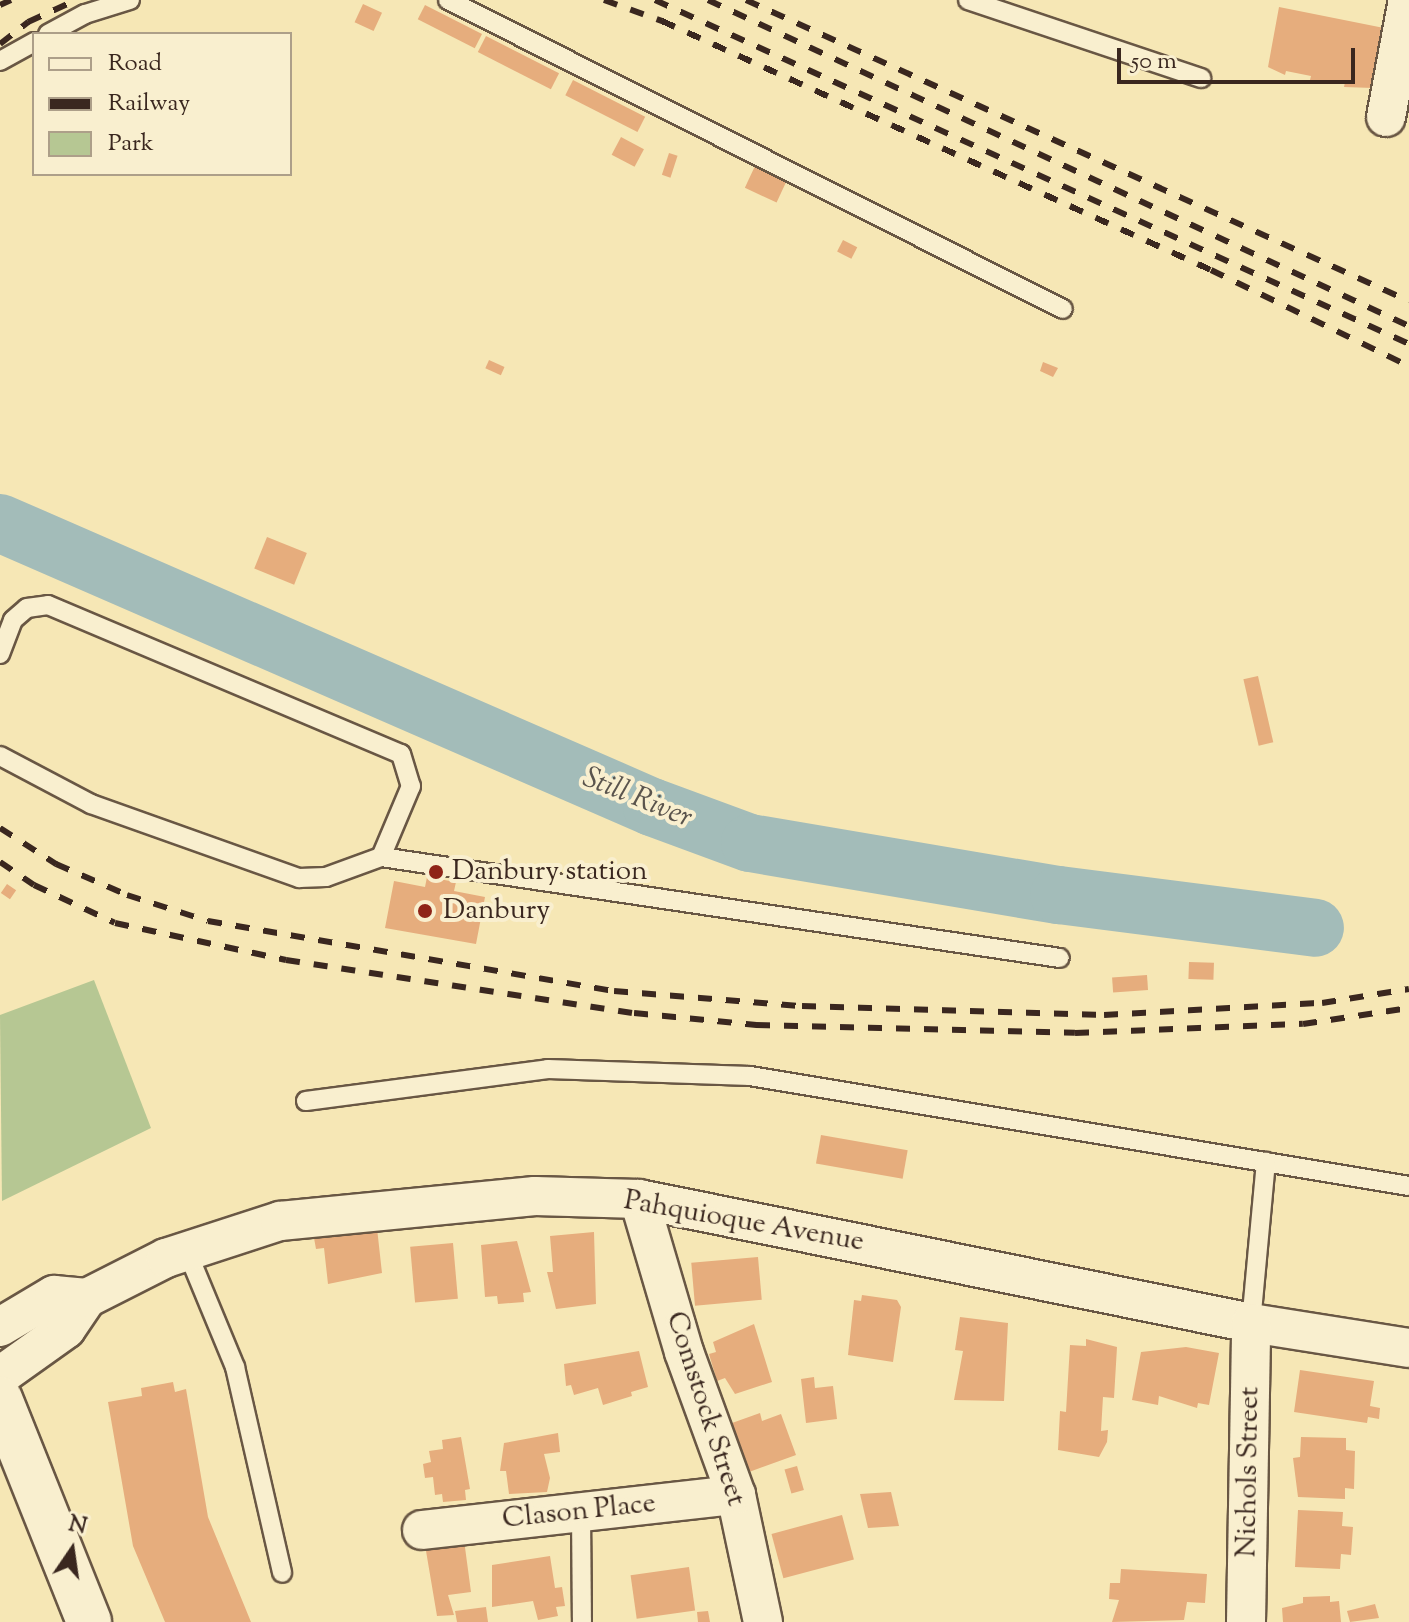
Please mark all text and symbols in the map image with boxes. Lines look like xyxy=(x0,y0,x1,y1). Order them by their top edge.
legend xyxy=(32,32,292,176)
scale bar xyxy=(1121,32,1359,82)
text: 50 m xyxy=(1131,45,1177,79)
text: Road xyxy=(108,47,162,81)
text: Railway xyxy=(108,87,190,121)
text: Park xyxy=(108,127,154,161)
water label: Still River xyxy=(577,761,697,837)
place label: Danbury station xyxy=(452,855,648,889)
marker: Danbury station xyxy=(427,863,445,881)
place label: Danbury xyxy=(443,894,550,928)
marker: Danbury xyxy=(414,900,436,922)
street label: Pahquioque Avenue xyxy=(621,1184,867,1260)
street label: Comstock Street xyxy=(658,1308,752,1510)
street label: Nichols Street xyxy=(1231,1386,1267,1558)
street label: Clason Place xyxy=(501,1487,657,1537)
text: N xyxy=(65,1509,90,1544)
north arrow xyxy=(32,1510,112,1590)

